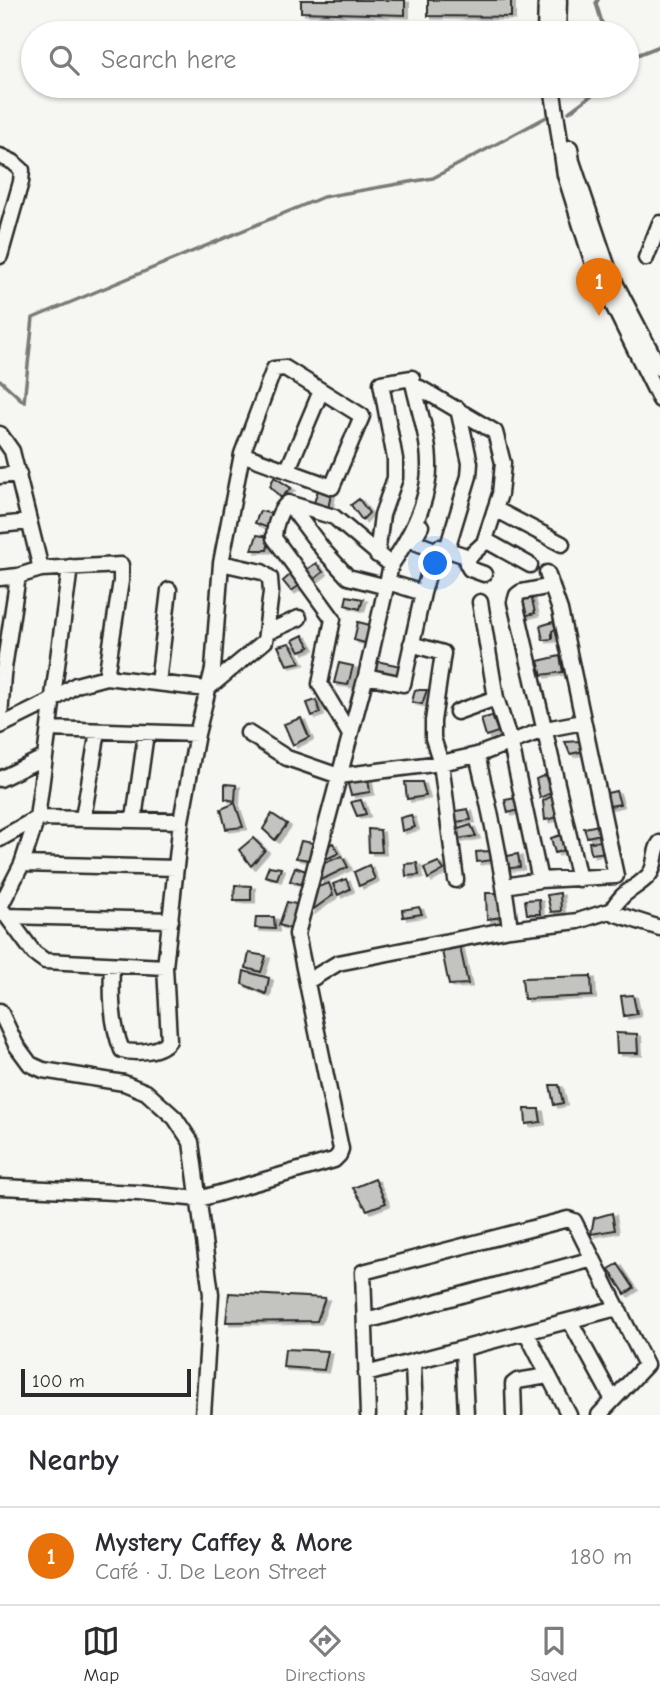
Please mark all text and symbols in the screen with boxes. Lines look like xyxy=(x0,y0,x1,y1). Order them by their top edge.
search box xyxy=(21,21,639,98)
icon: search xyxy=(45,41,83,79)
text: Search here xyxy=(101,45,236,75)
pin: 1 xyxy=(576,258,622,316)
your location xyxy=(418,546,452,580)
scale bar xyxy=(21,1366,191,1398)
text: 100 m xyxy=(32,1370,85,1392)
text: Nearby xyxy=(28,1443,119,1478)
text: Mystery Caffey & More xyxy=(95,1528,353,1558)
text: 1 xyxy=(46,1543,56,1570)
text: 180 m xyxy=(570,1543,632,1570)
text: Café · J. De Leon Street xyxy=(95,1558,326,1585)
tab: Map xyxy=(82,1622,120,1686)
tab: Directions xyxy=(285,1622,365,1686)
tab: Saved xyxy=(530,1622,578,1686)

